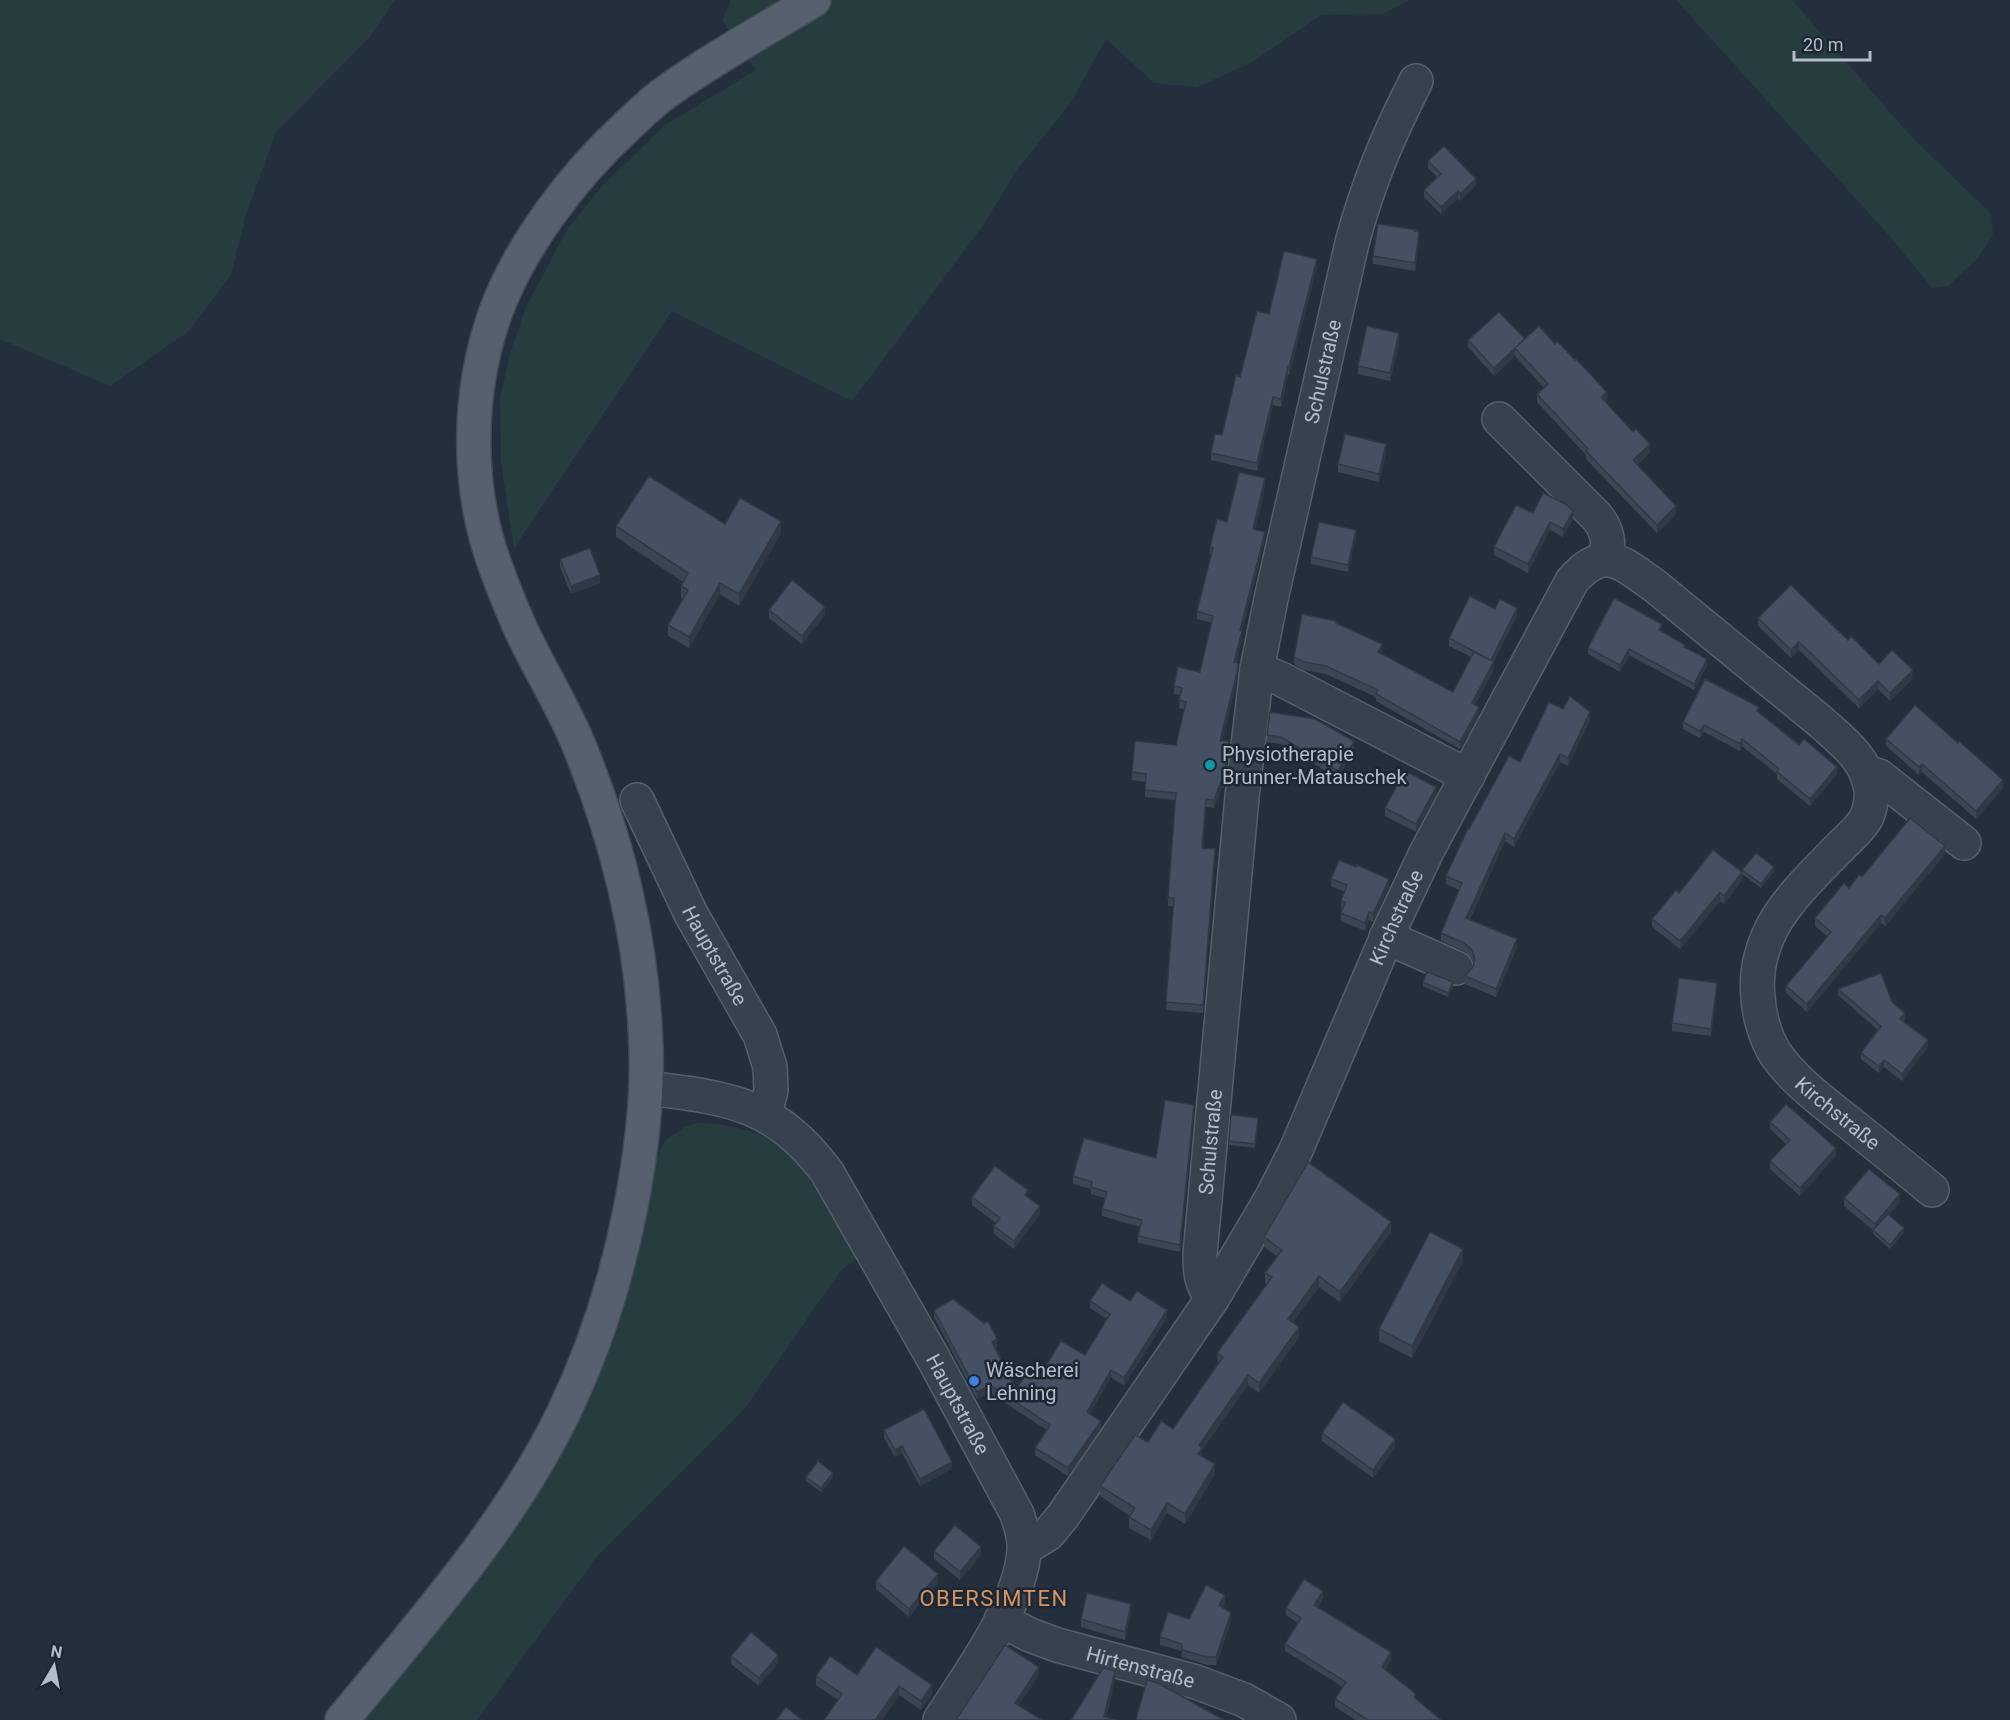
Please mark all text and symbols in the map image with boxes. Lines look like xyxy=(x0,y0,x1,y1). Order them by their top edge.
scale bar xyxy=(1794,24,1870,62)
text: 20 m xyxy=(1803,34,1843,55)
street label: Schulstraße xyxy=(1299,317,1346,426)
place label: Physiotherapie Brunner-Matauschek xyxy=(1222,742,1407,789)
marker: Physiotherapie Brunner-Matauschek xyxy=(1203,758,1217,772)
street label: Kirchstraße xyxy=(1364,866,1428,969)
street label: Hauptstraße xyxy=(677,902,753,1010)
street label: Kirchstraße xyxy=(1790,1072,1885,1155)
street label: Schulstraße xyxy=(1193,1088,1227,1196)
street label: Hauptstraße xyxy=(921,1350,995,1459)
place label: Wäscherei Lehning xyxy=(986,1358,1079,1405)
marker: Wäscherei Lehning xyxy=(967,1374,981,1388)
district label: OBERSIMTEN xyxy=(919,1586,1069,1611)
north arrow xyxy=(24,1636,84,1696)
text: N xyxy=(49,1641,64,1662)
street label: Hirtenstraße xyxy=(1084,1641,1198,1693)

